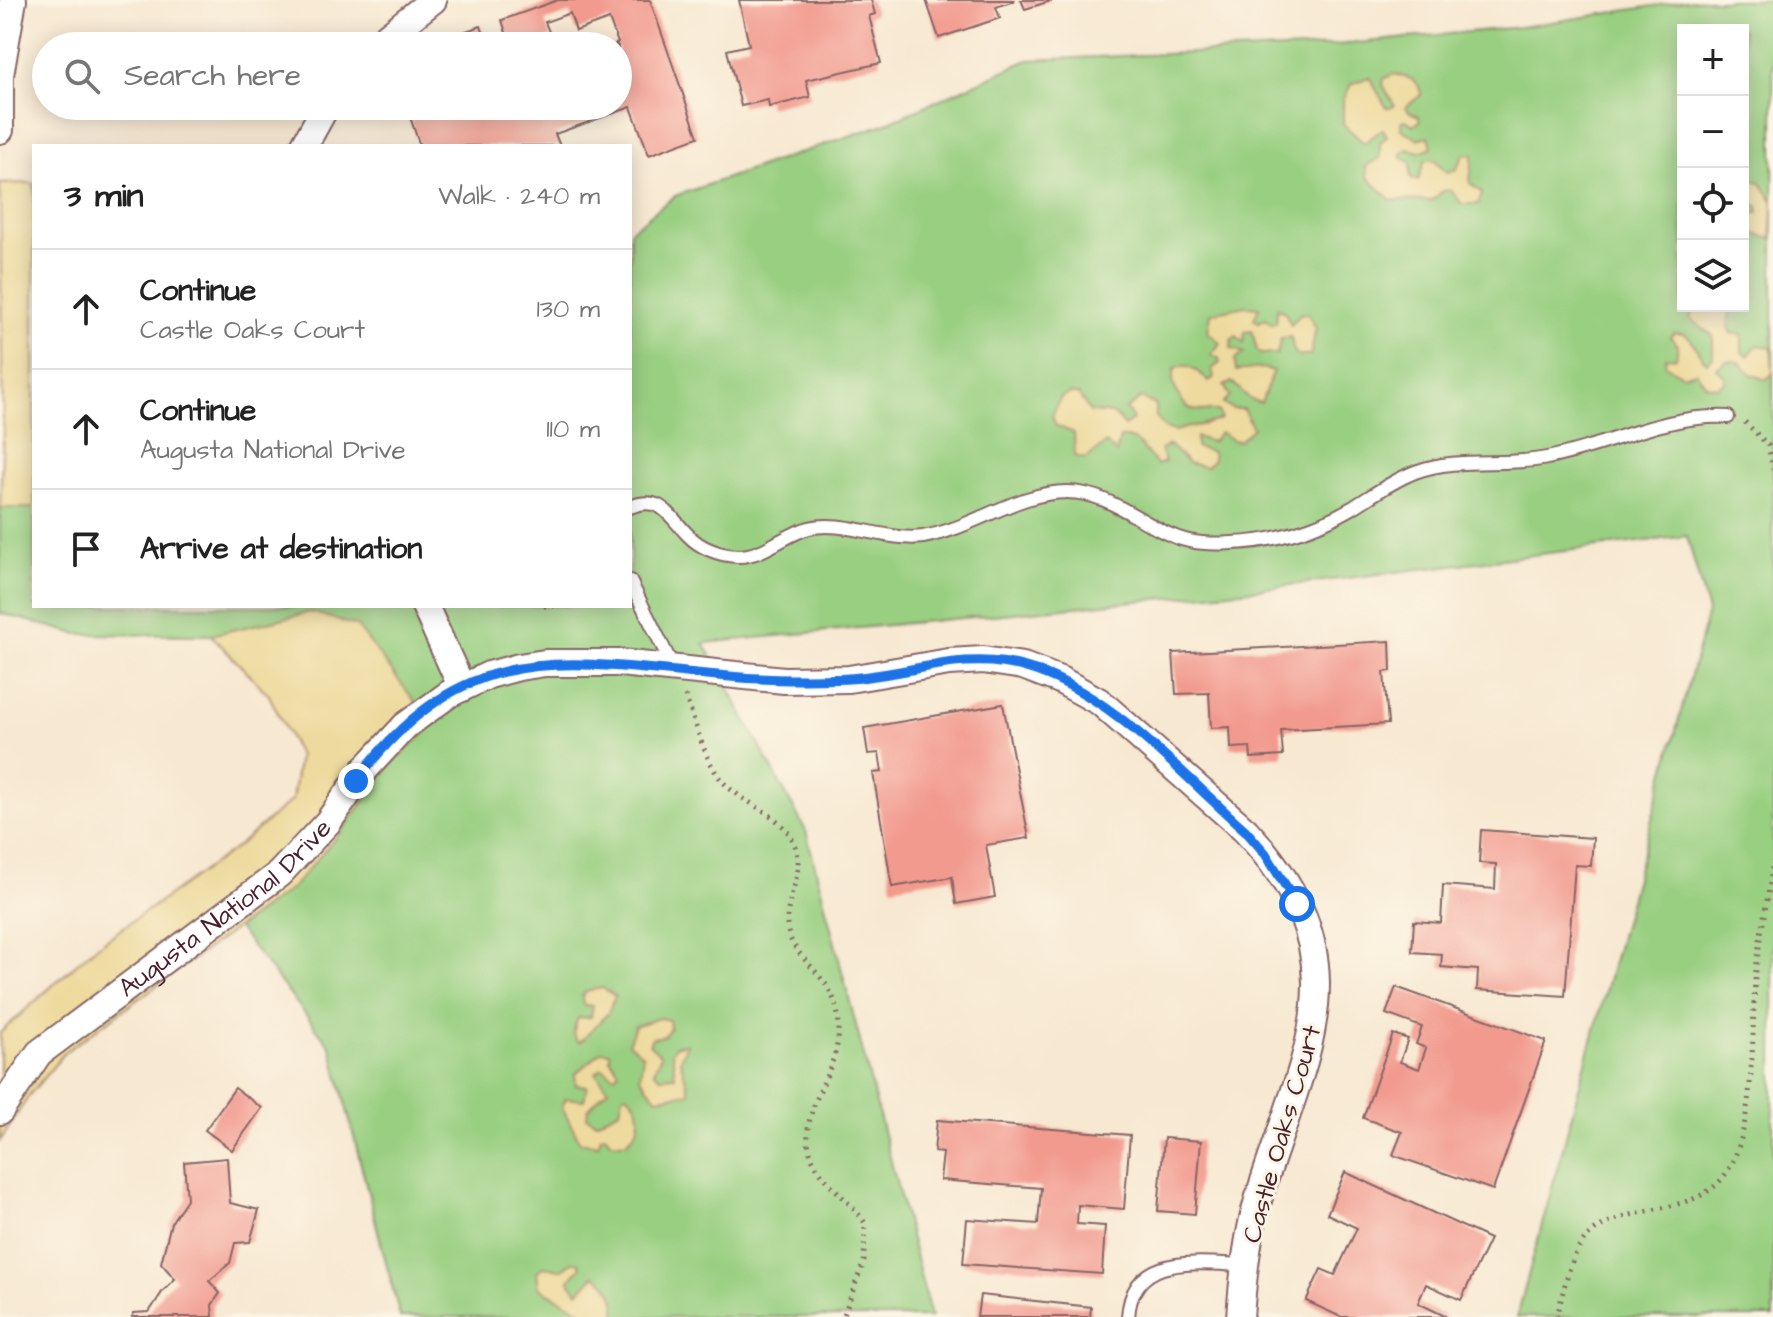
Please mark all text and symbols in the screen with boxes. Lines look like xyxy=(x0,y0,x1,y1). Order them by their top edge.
map controls xyxy=(1677,24,1749,312)
button: + xyxy=(1677,24,1749,96)
search box xyxy=(32,32,632,120)
icon: search xyxy=(60,54,104,98)
text: Search here xyxy=(124,55,301,97)
button: − xyxy=(1677,96,1749,168)
button: locate xyxy=(1677,168,1749,240)
text: 3 min xyxy=(64,172,144,220)
text: Walk · 240 m xyxy=(438,178,600,214)
button: layers xyxy=(1677,240,1749,312)
text: Continue xyxy=(140,270,256,312)
icon: ahead xyxy=(64,287,108,331)
text: 130 m xyxy=(536,291,600,327)
text: Castle Oaks Court xyxy=(140,312,365,348)
text: Continue xyxy=(140,390,256,432)
icon: ahead xyxy=(64,407,108,451)
text: 110 m xyxy=(546,411,600,447)
text: Augusta National Drive xyxy=(140,432,406,468)
icon: arrive xyxy=(64,527,108,571)
text: Arrive at destination xyxy=(140,528,422,570)
route end xyxy=(338,763,374,799)
street label: Augusta National Drive xyxy=(111,811,340,1006)
route start xyxy=(1279,886,1315,922)
street label: Castle Oaks Court xyxy=(1234,1020,1330,1247)

